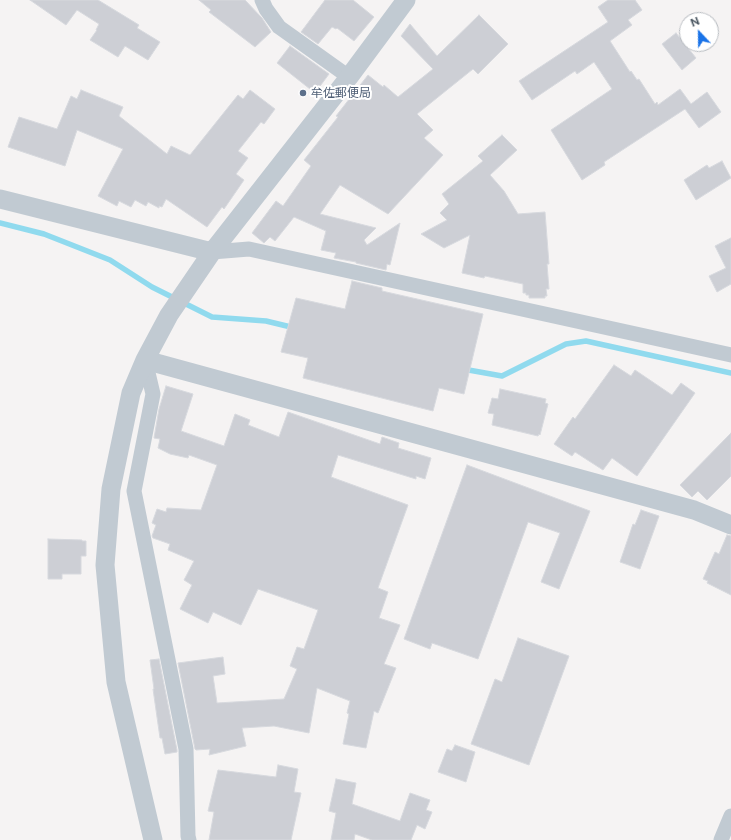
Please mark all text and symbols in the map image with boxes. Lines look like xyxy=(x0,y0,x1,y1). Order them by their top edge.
north arrow xyxy=(679,12,719,52)
text: N xyxy=(689,15,701,29)
place label: 牟佐郵便局 xyxy=(311,86,371,100)
marker: 牟佐郵便局 xyxy=(298,88,308,98)

